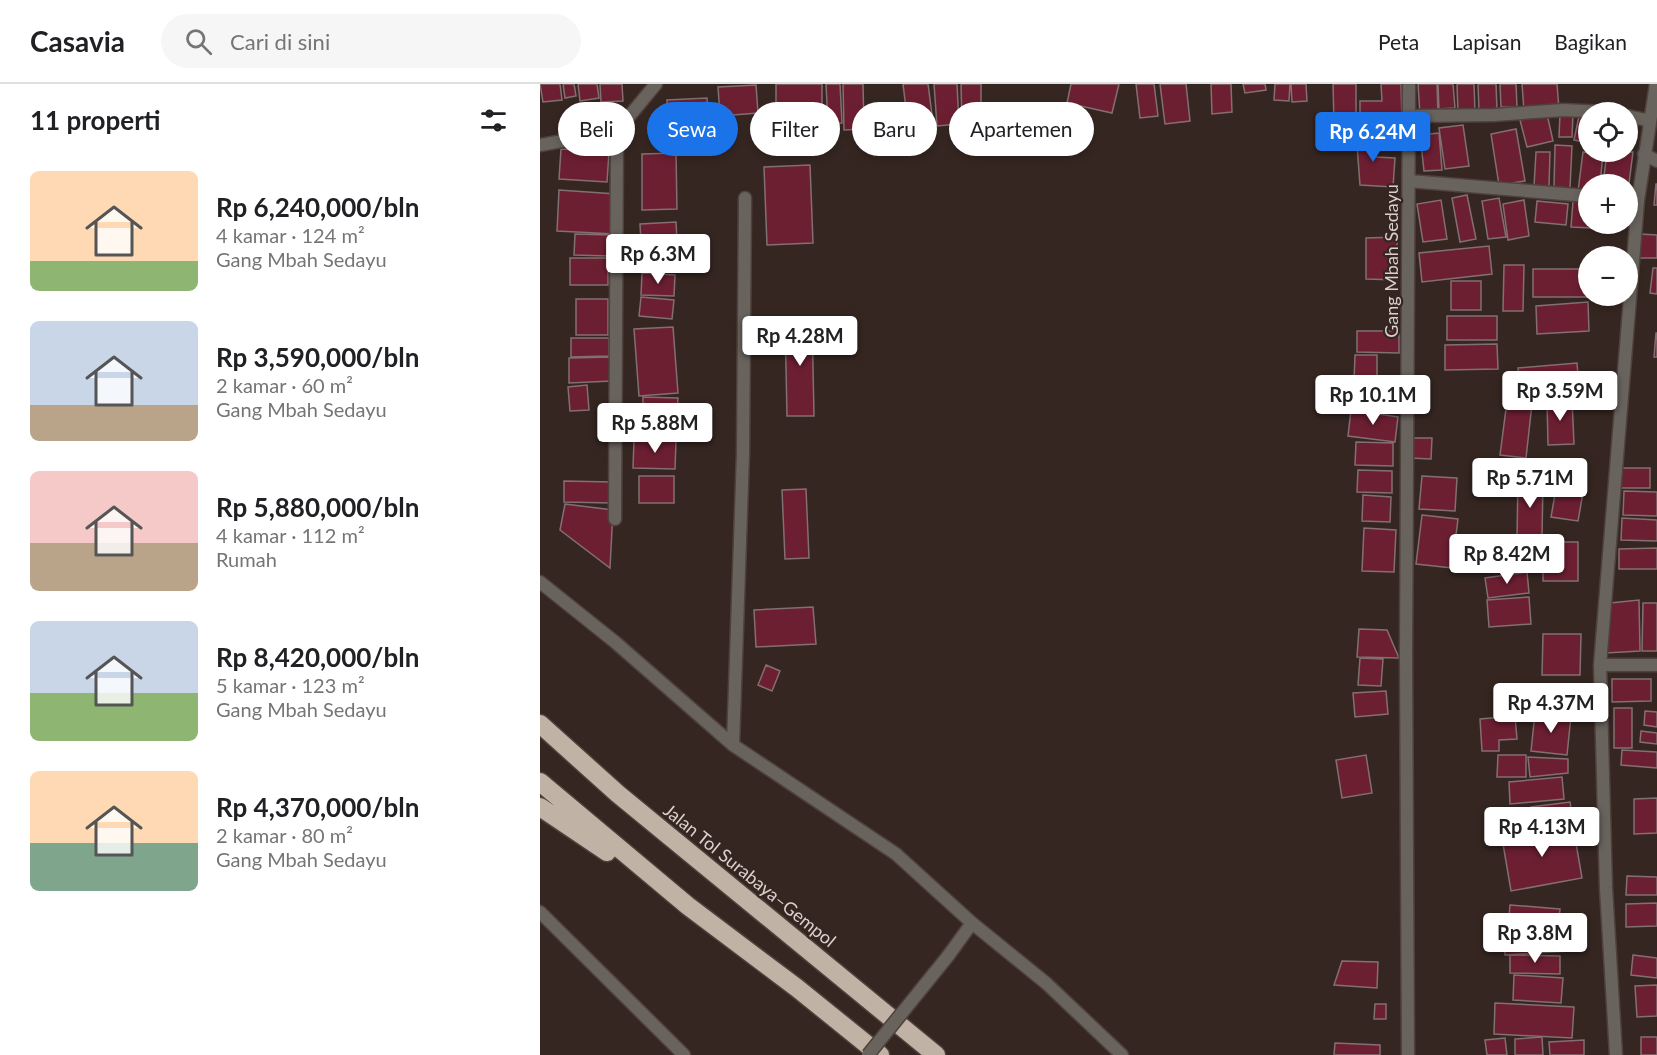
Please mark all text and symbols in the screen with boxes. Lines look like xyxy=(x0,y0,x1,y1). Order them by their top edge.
search box xyxy=(161,14,581,68)
text: Casavia xyxy=(30,24,125,58)
icon: search xyxy=(182,25,215,58)
text: Cari di sini xyxy=(230,28,330,55)
text: Peta xyxy=(1378,29,1419,54)
text: Lapisan xyxy=(1452,29,1521,54)
text: Bagikan xyxy=(1554,29,1627,54)
chip: Beli xyxy=(558,102,635,156)
chip: Sewa xyxy=(647,102,738,156)
chip: Filter xyxy=(750,102,840,156)
chip: Baru xyxy=(852,102,937,156)
chip: Apartemen xyxy=(949,102,1094,156)
map controls xyxy=(1578,102,1638,306)
button: locate xyxy=(1578,102,1638,162)
text: 11 properti xyxy=(30,104,161,136)
icon: filters xyxy=(477,104,510,137)
pin: Rp 6.24M xyxy=(1311,112,1435,163)
text: Rp 6.24M xyxy=(1329,119,1417,143)
button: + xyxy=(1578,174,1638,234)
street label: Gang Mbah Sedayu xyxy=(1380,184,1402,338)
text: Rp 6,240,000/bln xyxy=(216,191,419,223)
icon: home xyxy=(78,195,150,267)
text: 4 kamar · 124 m² xyxy=(216,223,365,247)
pin: Rp 6.3M xyxy=(603,234,713,285)
text: Rp 6.3M xyxy=(620,241,696,265)
button: − xyxy=(1578,246,1638,306)
text: Gang Mbah Sedayu xyxy=(216,247,387,271)
pin: Rp 4.28M xyxy=(738,316,862,367)
text: Rp 4.28M xyxy=(756,323,844,347)
text: Rp 3,590,000/bln xyxy=(216,341,419,373)
icon: home xyxy=(78,345,150,417)
pin: Rp 3.59M xyxy=(1498,371,1622,422)
text: 2 kamar · 60 m² xyxy=(216,373,353,397)
pin: Rp 10.1M xyxy=(1311,375,1435,426)
text: Rp 3.59M xyxy=(1516,378,1604,402)
text: Rp 10.1M xyxy=(1329,382,1417,406)
text: Gang Mbah Sedayu xyxy=(216,397,387,421)
pin: Rp 5.88M xyxy=(593,403,717,454)
text: Rp 5.88M xyxy=(611,410,699,434)
pin: Rp 5.71M xyxy=(1468,458,1592,509)
text: Rp 5.71M xyxy=(1486,465,1574,489)
text: Rp 5,880,000/bln xyxy=(216,491,419,523)
icon: home xyxy=(78,495,150,567)
text: 4 kamar · 112 m² xyxy=(216,523,365,547)
pin: Rp 8.42M xyxy=(1445,534,1569,585)
text: Rp 8.42M xyxy=(1463,541,1551,565)
text: Rumah xyxy=(216,547,277,571)
text: Rp 8,420,000/bln xyxy=(216,641,419,673)
icon: home xyxy=(78,645,150,717)
text: 5 kamar · 123 m² xyxy=(216,673,365,697)
pin: Rp 4.37M xyxy=(1489,683,1613,734)
text: Rp 4.37M xyxy=(1507,690,1595,714)
text: Gang Mbah Sedayu xyxy=(216,697,387,721)
text: Rp 4,370,000/bln xyxy=(216,791,419,823)
icon: home xyxy=(78,795,150,867)
street label: Jalan Tol Surabaya–Gempol xyxy=(659,799,841,951)
pin: Rp 4.13M xyxy=(1480,807,1604,858)
text: Rp 4.13M xyxy=(1498,814,1586,838)
text: 2 kamar · 80 m² xyxy=(216,823,353,847)
text: Gang Mbah Sedayu xyxy=(216,847,387,871)
pin: Rp 3.8M xyxy=(1480,913,1590,964)
text: Rp 3.8M xyxy=(1497,920,1573,944)

